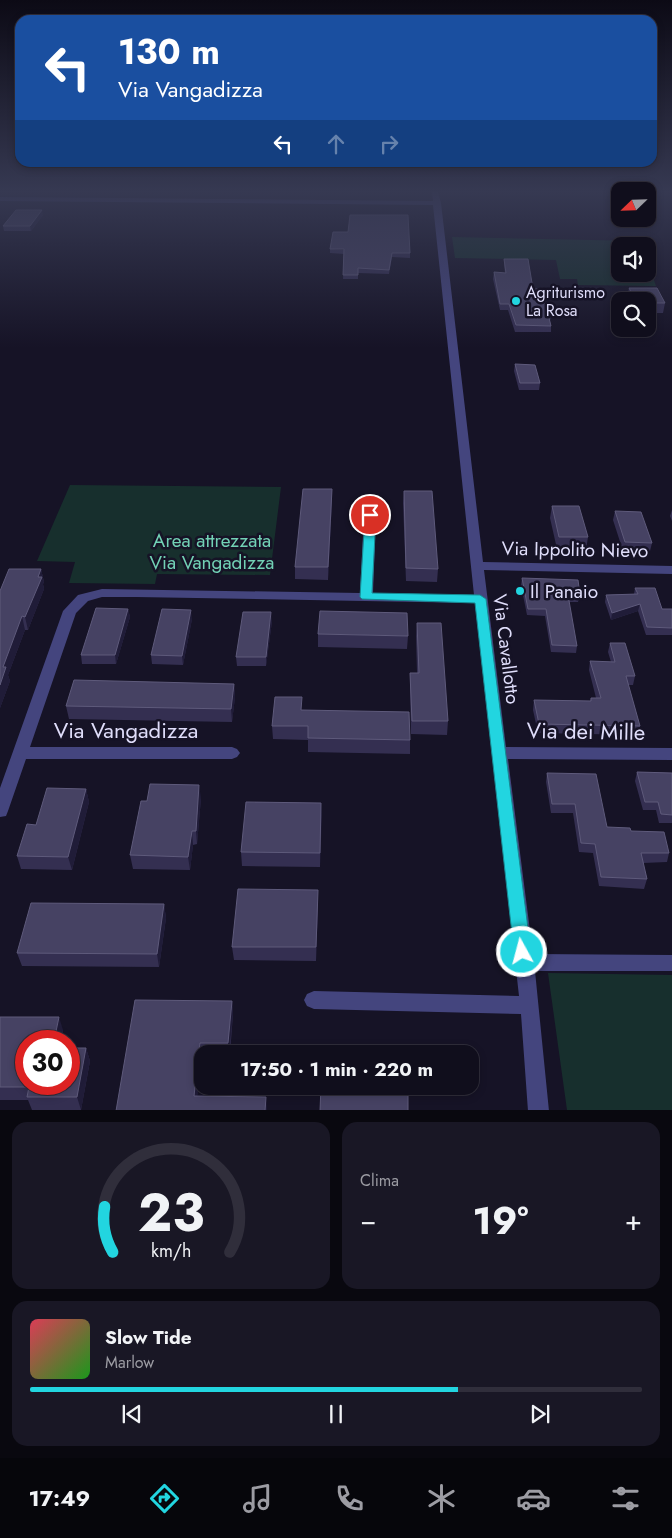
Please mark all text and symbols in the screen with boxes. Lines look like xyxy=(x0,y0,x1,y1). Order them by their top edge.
text: 130 m xyxy=(118,27,220,77)
icon: left xyxy=(35,35,100,100)
text: Via Vangadizza xyxy=(118,73,263,105)
icon: left xyxy=(269,130,297,158)
icon: ahead xyxy=(322,130,350,158)
icon: right xyxy=(375,130,403,158)
north arrow xyxy=(611,182,656,228)
map controls xyxy=(611,182,656,337)
button: sound xyxy=(611,237,656,282)
place label: Agriturismo La Rosa xyxy=(526,281,605,322)
button: search xyxy=(611,292,656,337)
marker: Agriturismo La Rosa xyxy=(510,295,522,307)
pin xyxy=(349,494,391,536)
icon: arrive xyxy=(356,501,384,529)
park label: Area attrezzata Via Vangadizza xyxy=(149,527,275,576)
street label: Via Ippolito Nievo xyxy=(501,535,649,564)
place label: Il Panaio xyxy=(530,578,598,605)
marker: Il Panaio xyxy=(514,585,526,597)
street label: Via Cavallotto xyxy=(486,593,527,706)
street label: Via Vangadizza xyxy=(54,714,198,746)
street label: Via dei Mille xyxy=(526,714,646,748)
position arrow xyxy=(495,925,547,977)
speed limit sign: 30 xyxy=(15,1030,80,1095)
text: 17:50 · 1 min · 220 m xyxy=(240,1056,433,1083)
text: Clima xyxy=(360,1169,399,1192)
text: 23 xyxy=(138,1175,204,1251)
text: 19° xyxy=(473,1193,529,1248)
text: − xyxy=(360,1200,377,1241)
text: + xyxy=(625,1200,642,1241)
text: km/h xyxy=(151,1238,191,1264)
text: Slow Tide xyxy=(105,1324,192,1351)
text: Marlow xyxy=(105,1351,154,1374)
icon: previous xyxy=(118,1400,146,1428)
icon: pause xyxy=(322,1400,350,1428)
icon: next xyxy=(526,1400,554,1428)
icon: directions xyxy=(147,1481,182,1516)
icon: music xyxy=(240,1481,275,1516)
icon: phone xyxy=(332,1481,367,1516)
icon: climate xyxy=(424,1481,459,1516)
icon: car xyxy=(516,1481,551,1516)
icon: filters xyxy=(608,1481,643,1516)
text: 17:49 xyxy=(29,1482,90,1514)

